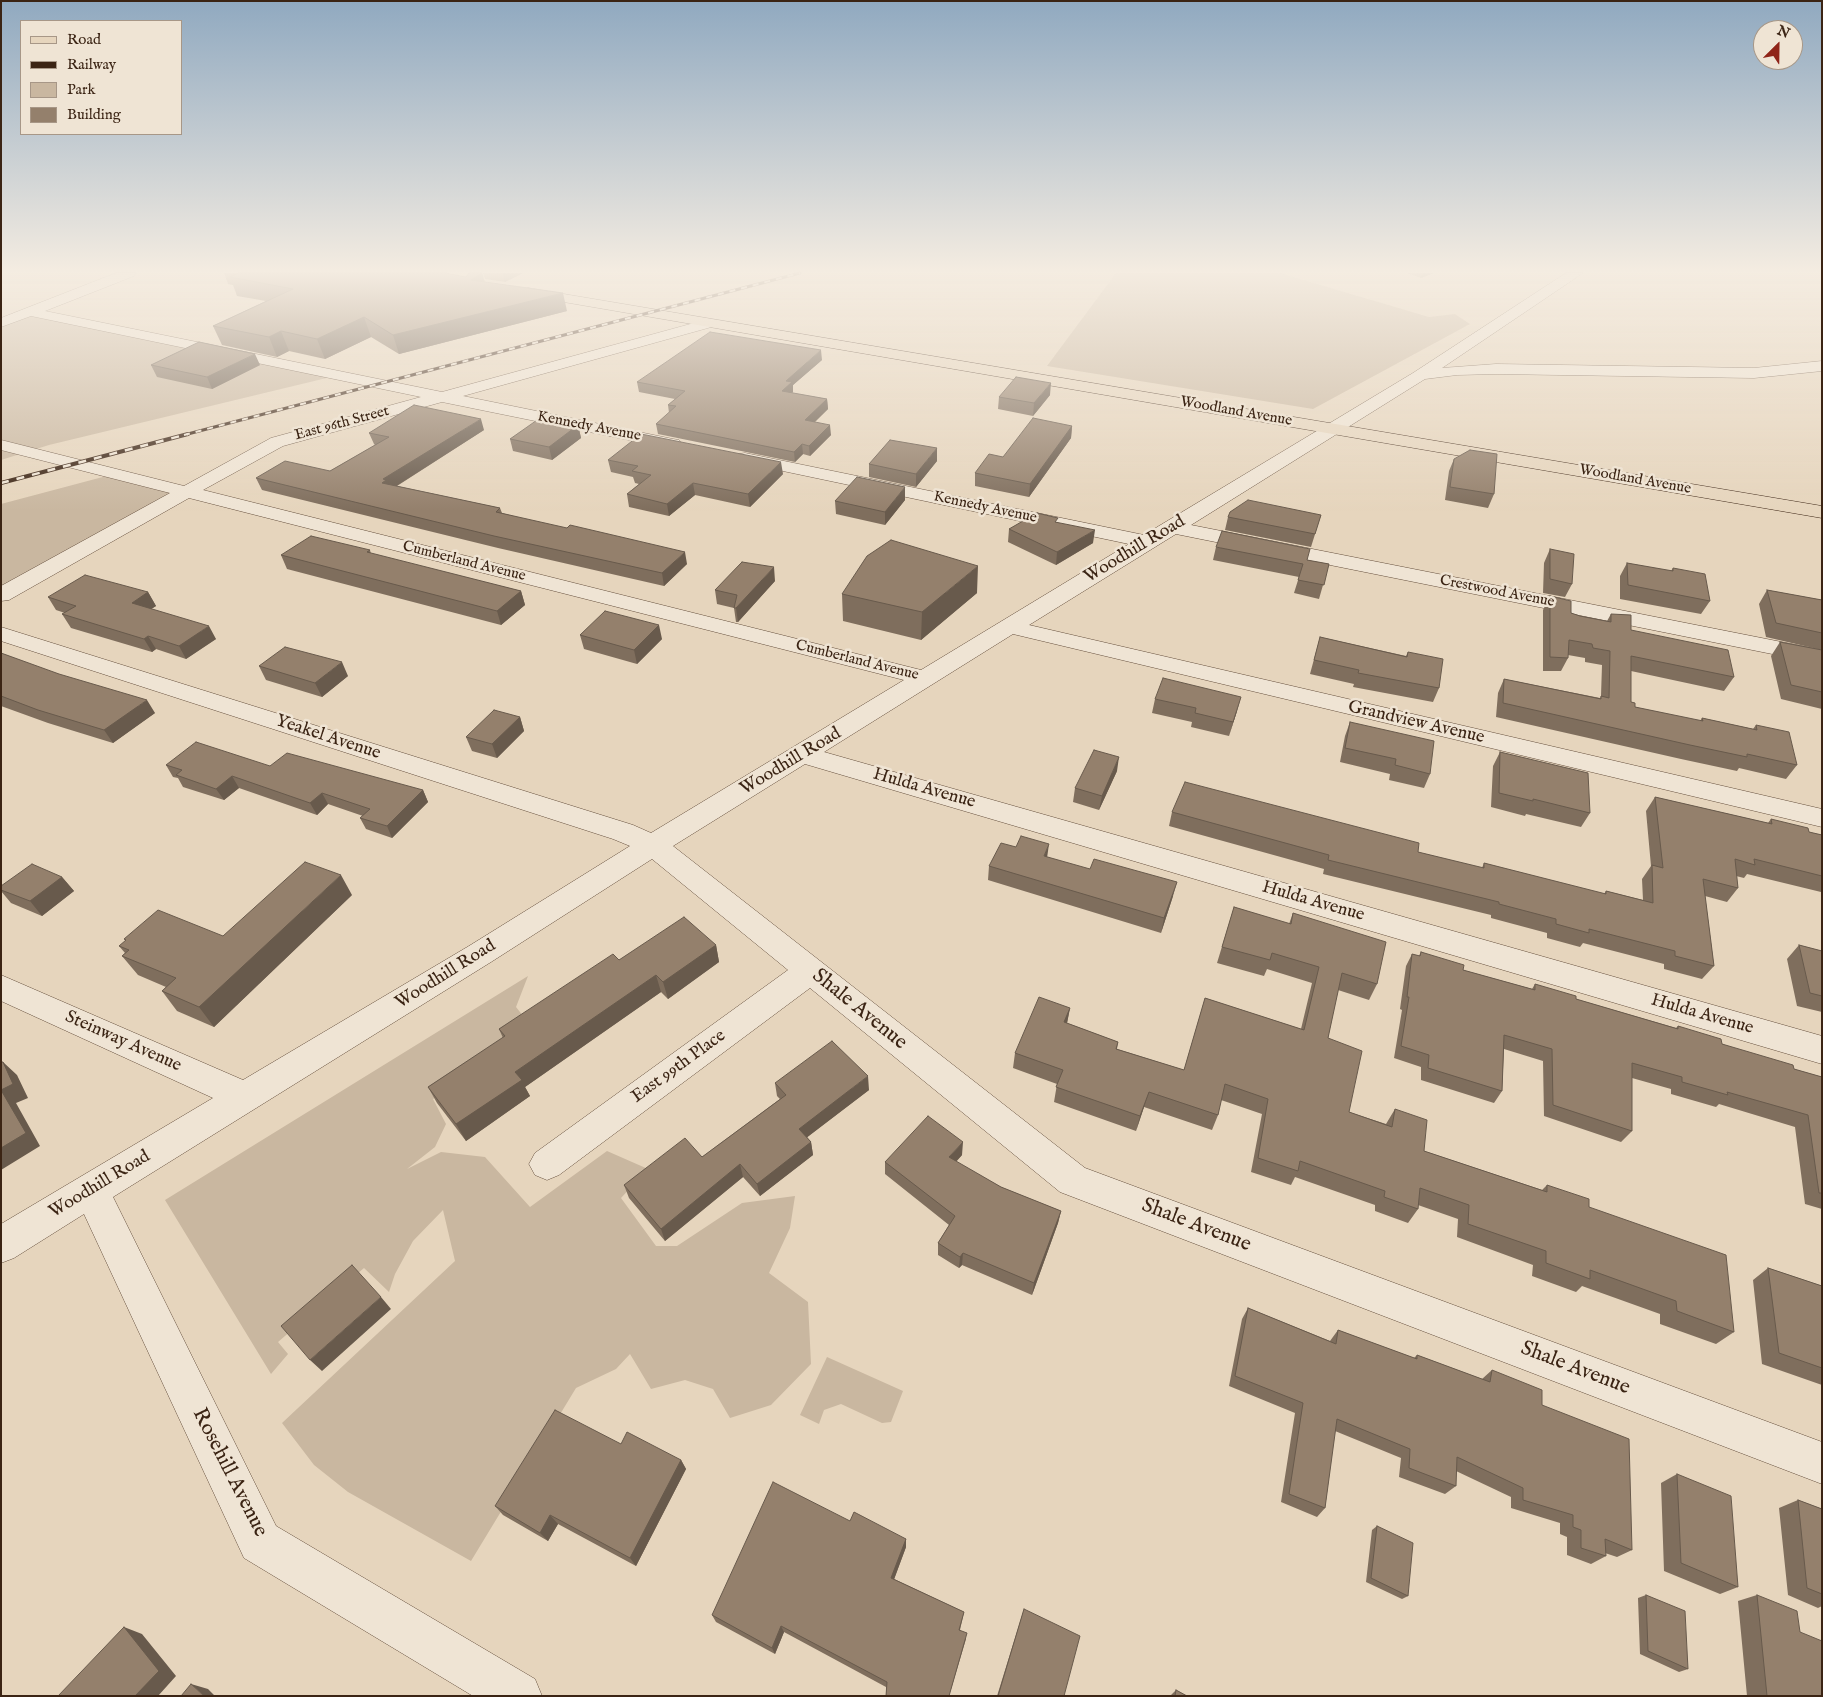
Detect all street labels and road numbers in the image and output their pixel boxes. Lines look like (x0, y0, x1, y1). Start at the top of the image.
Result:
street label: Woodland Avenue (1179, 393, 1293, 431)
street label: East 96th Street (293, 403, 391, 445)
street label: Kennedy Avenue (536, 408, 642, 446)
street label: Woodland Avenue (1578, 461, 1692, 499)
street label: Kennedy Avenue (932, 488, 1038, 528)
street label: Woodhill Road (1081, 511, 1189, 589)
street label: Cumberland Avenue (401, 538, 527, 586)
street label: Crestwood Avenue (1438, 572, 1556, 612)
street label: Cumberland Avenue (794, 637, 920, 685)
street label: Grandview Avenue (1346, 697, 1486, 749)
street label: Yeakel Avenue (273, 711, 383, 765)
street label: Woodhill Road (737, 723, 845, 801)
street label: Hulda Avenue (870, 764, 978, 814)
street label: Hulda Avenue (1259, 877, 1367, 927)
street label: Woodhill Road (392, 936, 500, 1014)
street label: Shale Avenue (806, 964, 912, 1056)
street label: Hulda Avenue (1648, 990, 1756, 1040)
street label: Steinway Avenue (61, 1007, 185, 1077)
street label: East 99th Place (628, 1026, 730, 1108)
street label: Woodhill Road (46, 1146, 154, 1224)
street label: Shale Avenue (1138, 1194, 1254, 1258)
street label: Shale Avenue (1517, 1337, 1633, 1401)
street label: Rosehill Avenue (186, 1404, 272, 1542)

